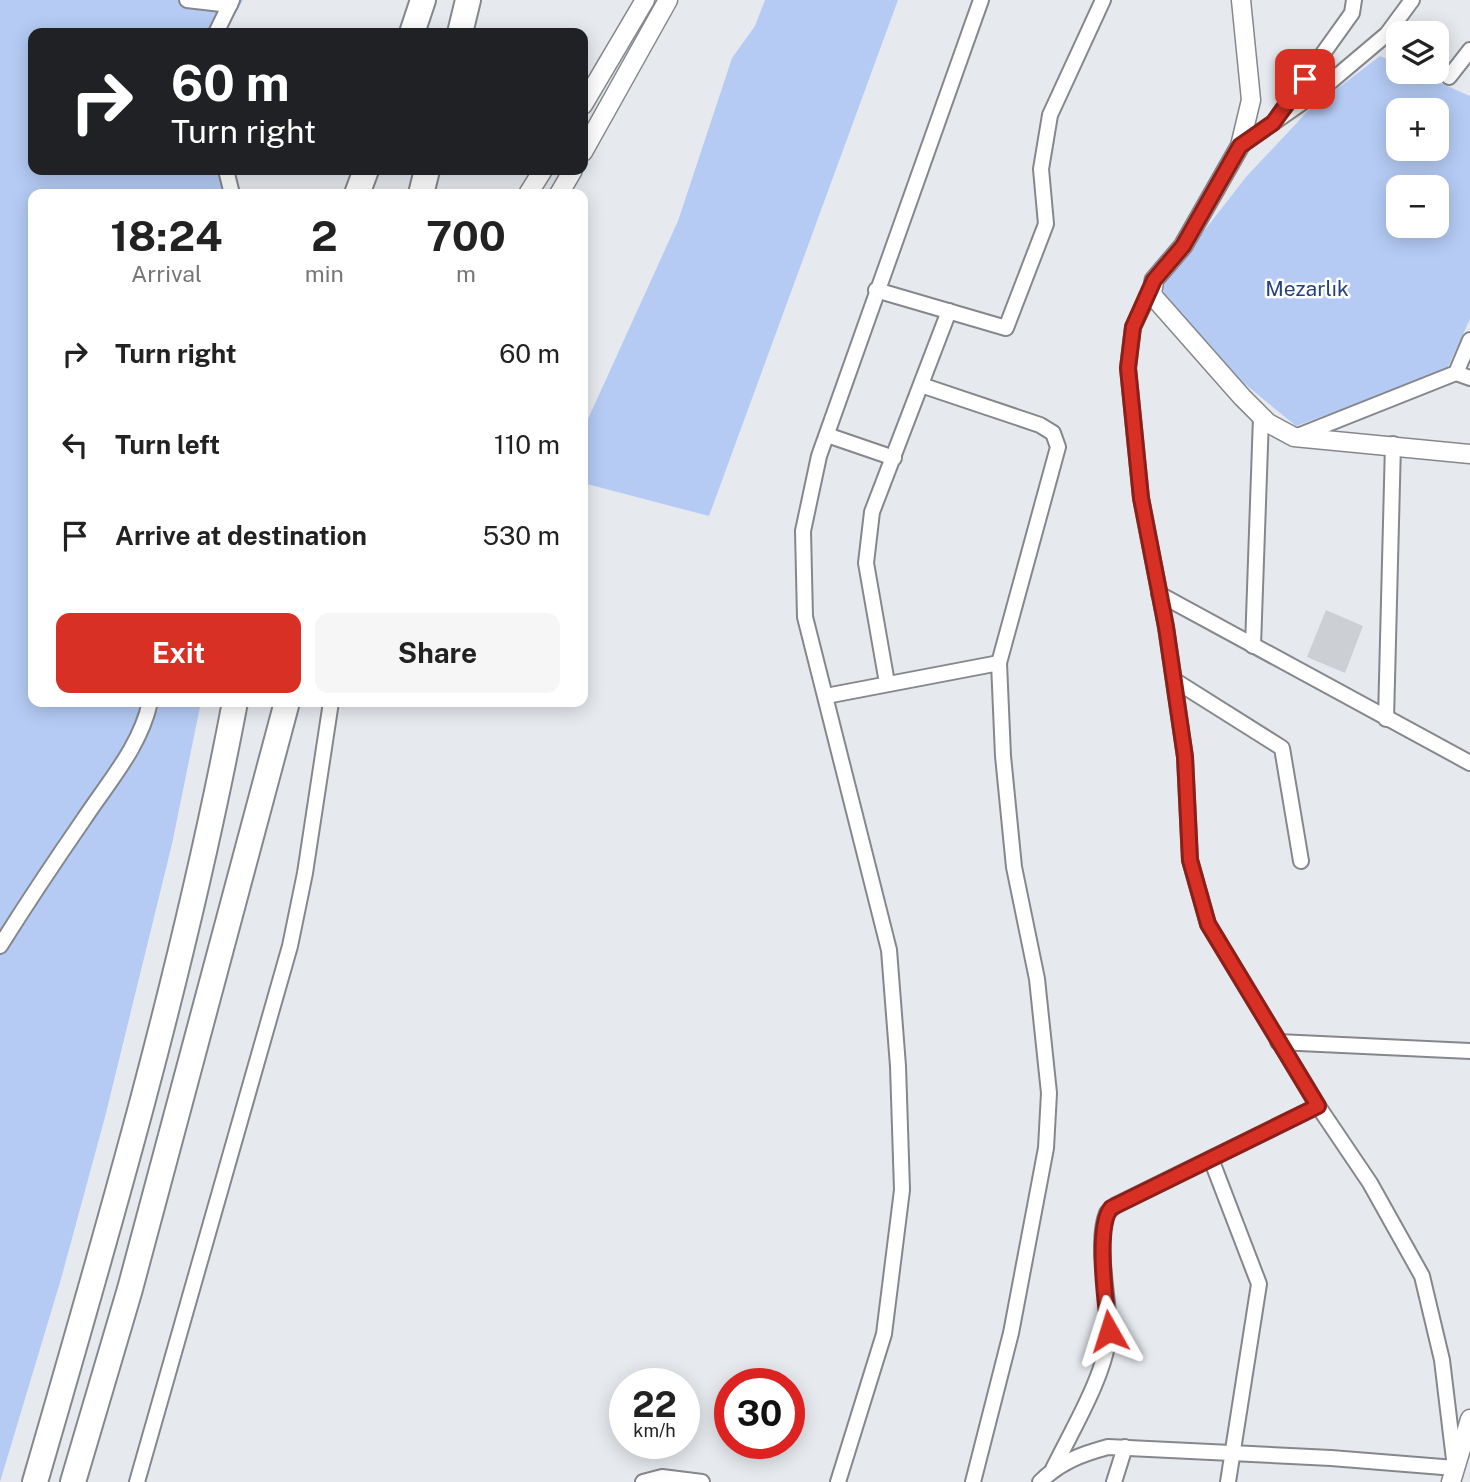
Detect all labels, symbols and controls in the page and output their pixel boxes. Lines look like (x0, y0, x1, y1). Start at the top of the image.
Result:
map controls (1386, 21, 1449, 238)
button: layers (1386, 21, 1449, 84)
pin (1275, 49, 1335, 109)
text: 60 m (171, 54, 290, 112)
icon: right (56, 56, 147, 147)
icon: arrive (1286, 60, 1324, 98)
button: + (1386, 98, 1449, 161)
text: Turn right (171, 113, 316, 150)
button: − (1386, 175, 1449, 238)
text: 18:24 (110, 211, 223, 260)
text: 2 (311, 211, 338, 260)
text: 700 (426, 211, 506, 260)
text: Arrival (131, 260, 202, 287)
text: min (305, 260, 344, 287)
text: m (456, 260, 476, 287)
park label: Mezarlık (1265, 276, 1349, 301)
icon: right (56, 335, 94, 373)
text: Turn right (115, 338, 237, 369)
text: 60 m (499, 338, 560, 369)
icon: left (56, 426, 94, 464)
text: Turn left (115, 429, 220, 460)
text: 110 m (494, 429, 560, 460)
icon: arrive (56, 517, 94, 555)
text: Arrive at destination (115, 520, 367, 551)
text: 530 m (482, 520, 560, 551)
button: Exit (56, 613, 301, 693)
button: Share (315, 613, 560, 693)
position arrow (1072, 1294, 1146, 1368)
speed limit sign: 30 (714, 1368, 805, 1459)
text: 22 (632, 1384, 677, 1425)
text: km/h (633, 1420, 676, 1441)

